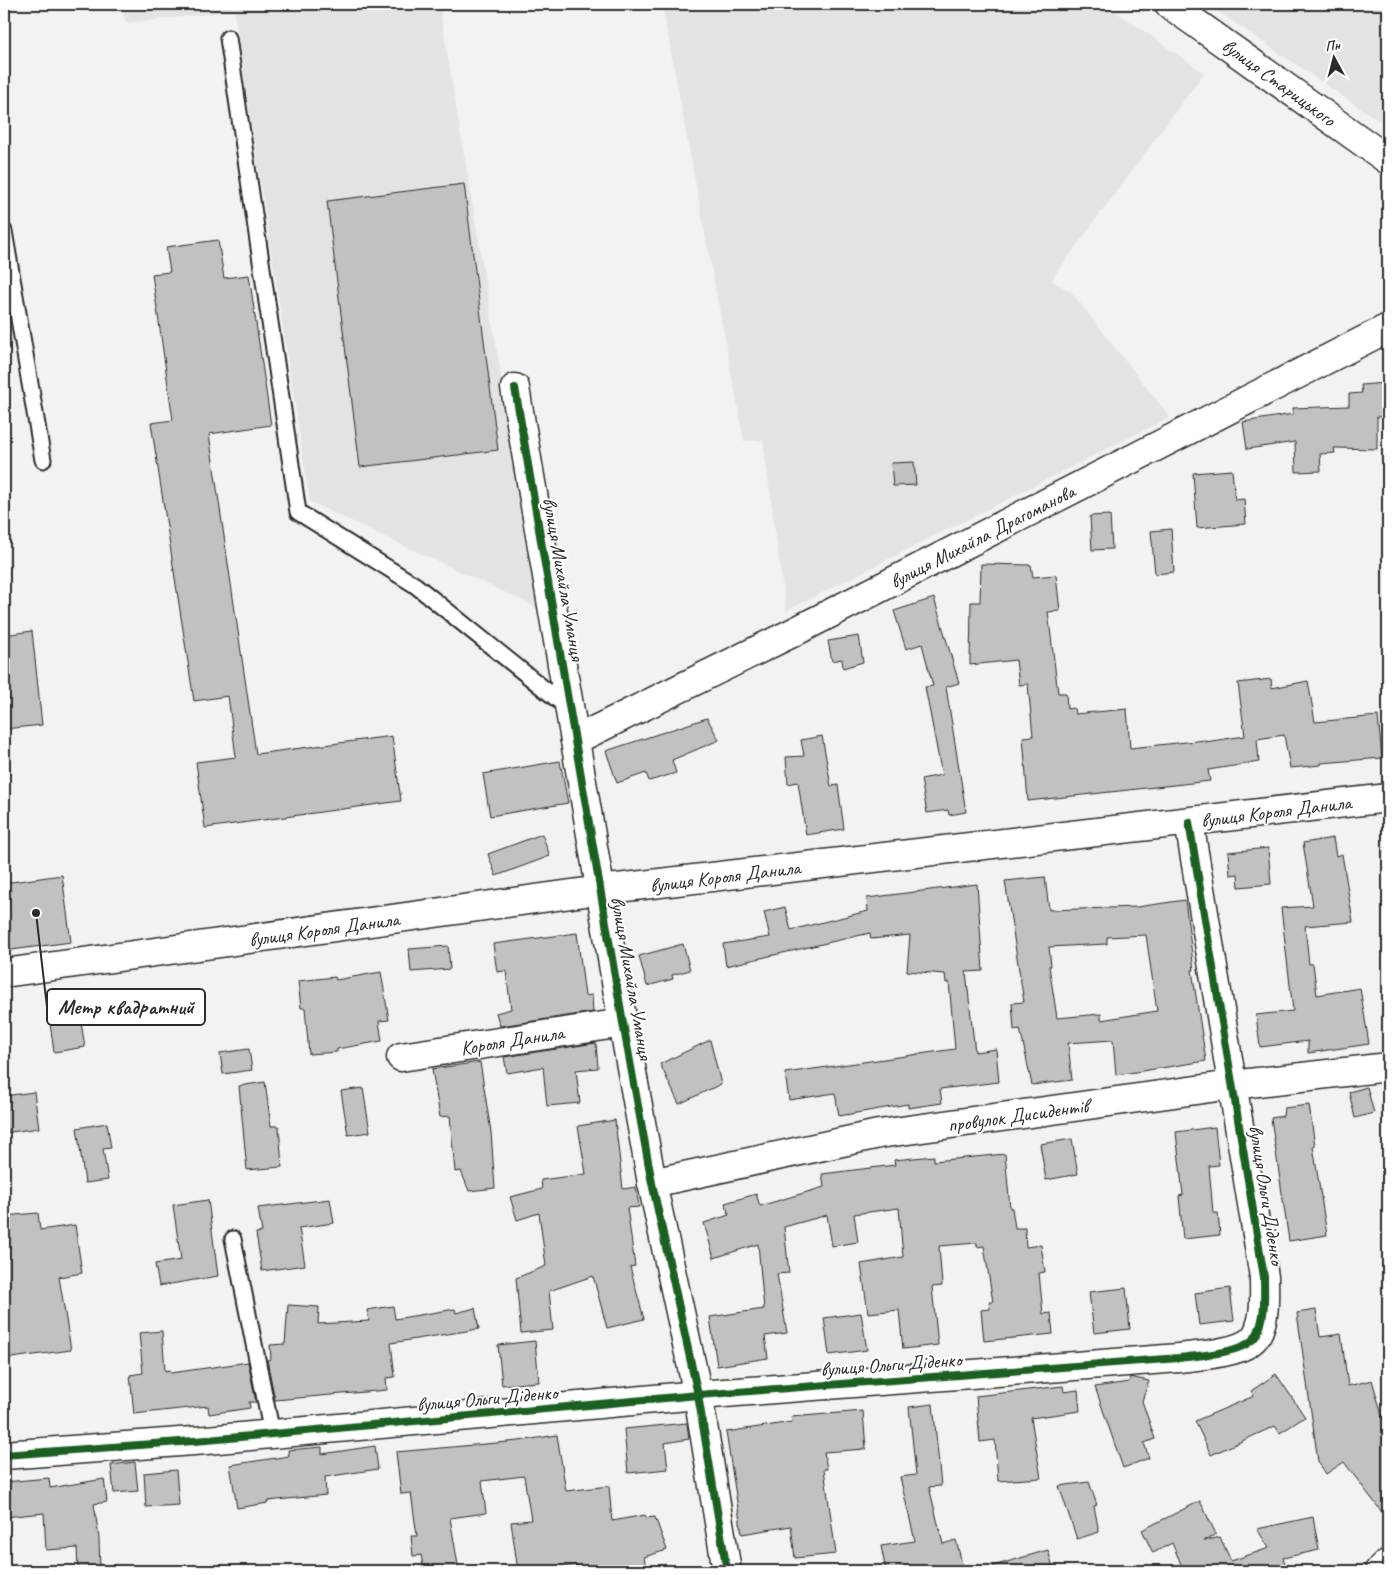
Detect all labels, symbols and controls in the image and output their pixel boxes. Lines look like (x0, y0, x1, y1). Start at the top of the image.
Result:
north arrow (1310, 32, 1360, 82)
street label: вулиця Старицького (1217, 33, 1341, 132)
text: Пн (1324, 36, 1342, 55)
street label: вулиця Михайла Драгоманова (885, 478, 1081, 594)
street label: вулиця Михайла Уманця (537, 496, 591, 665)
street label: вулиця Короля Данила (1199, 790, 1354, 833)
street label: вулиця Короля Данила (648, 855, 803, 898)
street label: вулиця Михайла Уманця (605, 895, 659, 1064)
street label: вулиця Короля Данила (247, 906, 403, 952)
callout: Метр квадратний (47, 989, 205, 1025)
text: Метр квадратний (58, 994, 196, 1020)
street label: Короля Данила (459, 1020, 567, 1061)
street label: провулок Дисидентів (946, 1093, 1095, 1138)
street label: вулиця Ольги Діденко (1243, 1123, 1290, 1269)
street label: вулиця Ольги Діденко (820, 1347, 964, 1382)
street label: вулиця Ольги Діденко (416, 1380, 560, 1417)

